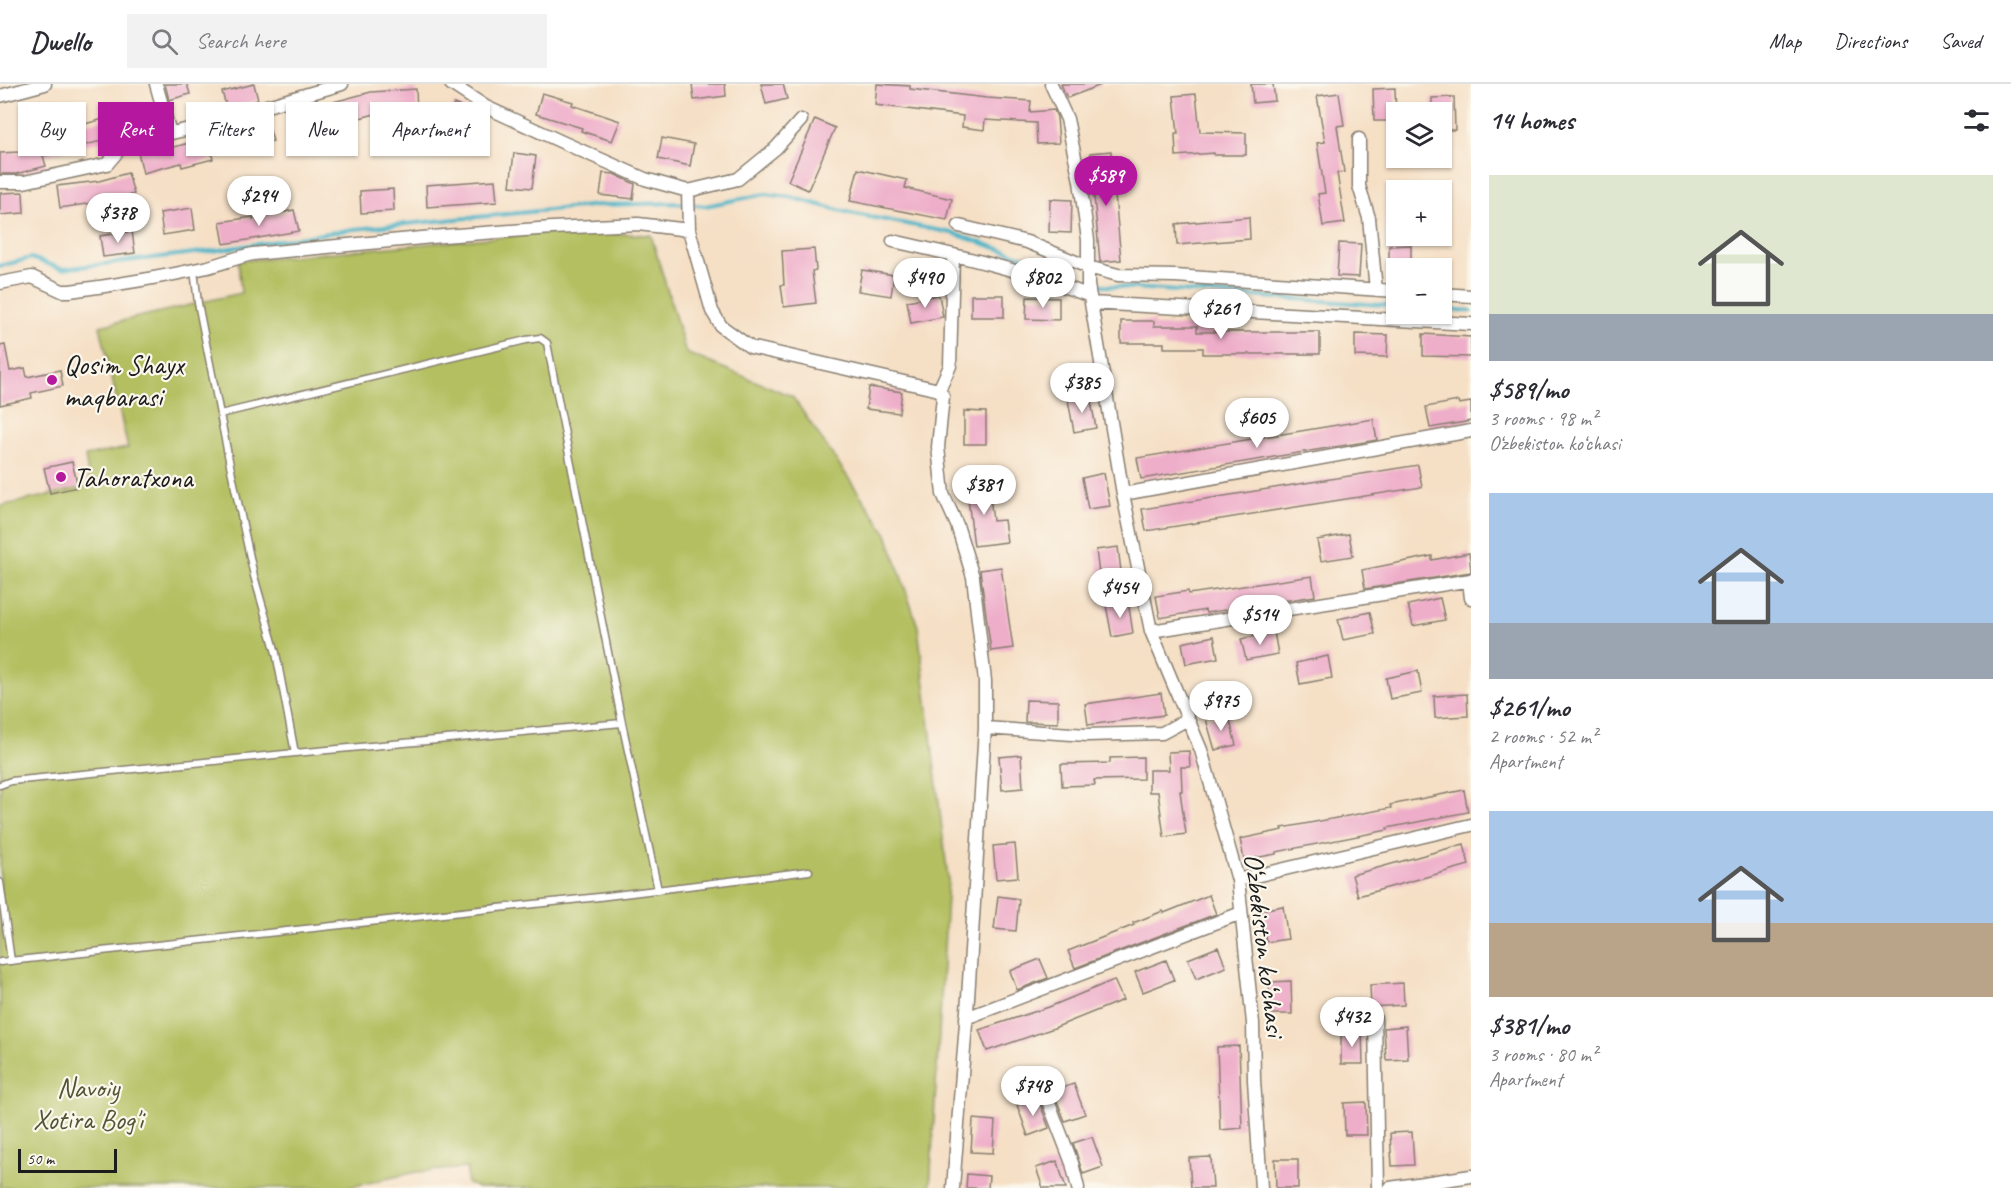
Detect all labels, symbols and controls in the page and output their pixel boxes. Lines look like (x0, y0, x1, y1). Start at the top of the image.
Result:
search box (127, 14, 547, 68)
text: Dwello (30, 24, 91, 59)
icon: search (148, 25, 181, 58)
text: Search here (196, 27, 286, 55)
text: Map (1769, 28, 1801, 54)
text: Directions (1834, 28, 1907, 54)
text: Saved (1940, 28, 1981, 54)
chip: Buy (18, 102, 86, 156)
chip: Rent (98, 102, 174, 156)
chip: Filters (186, 102, 274, 156)
chip: New (286, 102, 358, 156)
chip: Apartment (370, 102, 490, 156)
map controls (1386, 102, 1452, 324)
button: layers (1386, 102, 1452, 168)
text: 14 homes (1489, 104, 1574, 137)
icon: filters (1960, 104, 1993, 137)
pin: $589 (1070, 156, 1142, 207)
text: $589 (1088, 163, 1124, 188)
pin: $294 (223, 176, 295, 227)
button: + (1386, 180, 1452, 246)
text: $294 (241, 183, 277, 208)
pin: $378 (82, 193, 154, 244)
text: $378 (100, 200, 136, 225)
icon: home (1687, 214, 1795, 322)
pin: $490 (889, 258, 961, 309)
pin: $802 (1007, 258, 1079, 309)
button: − (1386, 258, 1452, 324)
text: $490 (907, 265, 943, 290)
text: $802 (1025, 265, 1061, 290)
pin: $261 (1185, 289, 1257, 340)
text: $261 (1203, 296, 1239, 321)
place label: Qosim Shayx maqbarasi (64, 347, 186, 414)
pin: $385 (1046, 363, 1118, 414)
text: $385 (1064, 370, 1100, 395)
marker: Qosim Shayx maqbarasi (45, 373, 59, 387)
text: $589/mo (1489, 373, 1568, 406)
pin: $605 (1221, 398, 1293, 449)
text: $605 (1239, 405, 1275, 430)
text: 3 rooms · 98 m² (1489, 406, 1597, 431)
text: O‘zbekiston ko‘chasi (1489, 431, 1621, 456)
place label: Tahoratxona (73, 460, 194, 495)
pin: $381 (948, 465, 1020, 516)
marker: Tahoratxona (54, 470, 68, 484)
text: $381 (966, 472, 1002, 497)
icon: home (1687, 532, 1795, 640)
pin: $454 (1084, 568, 1156, 619)
text: $454 (1102, 575, 1138, 600)
pin: $514 (1224, 595, 1296, 646)
text: $514 (1242, 602, 1278, 627)
pin: $975 (1185, 681, 1257, 732)
text: $975 (1203, 688, 1239, 713)
text: $261/mo (1489, 691, 1570, 724)
text: 2 rooms · 52 m² (1489, 724, 1597, 749)
text: Apartment (1489, 749, 1562, 774)
icon: home (1687, 850, 1795, 958)
street label: O‘zbekiston ko‘chasi (1236, 851, 1294, 1042)
pin: $432 (1316, 997, 1388, 1048)
text: $432 (1334, 1004, 1370, 1029)
text: $381/mo (1489, 1009, 1569, 1042)
text: 3 rooms · 80 m² (1489, 1042, 1597, 1067)
pin: $748 (997, 1066, 1069, 1117)
text: Apartment (1489, 1067, 1562, 1092)
park label: Navoiy Xotira Bog'i (33, 1070, 147, 1137)
text: $748 (1015, 1073, 1051, 1098)
scale bar (18, 1146, 117, 1174)
text: 50 m (27, 1149, 54, 1169)

